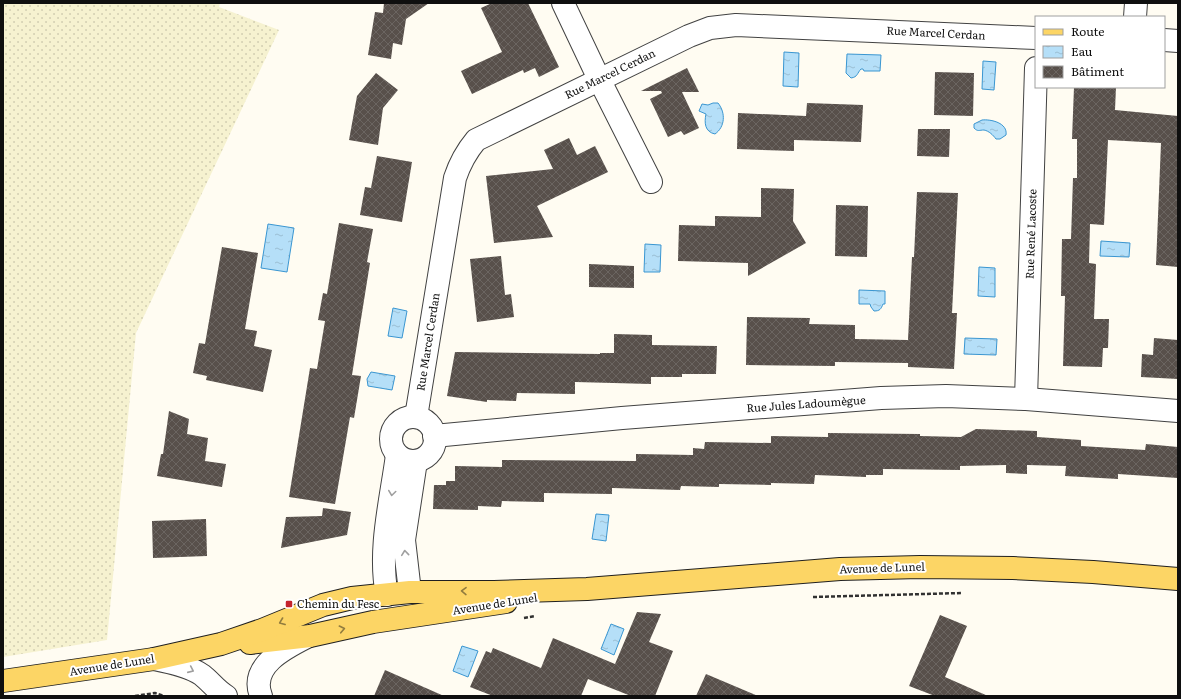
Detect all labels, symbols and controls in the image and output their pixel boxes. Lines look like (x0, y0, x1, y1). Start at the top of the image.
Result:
legend (1035, 16, 1165, 88)
street label: Rue Marcel Cerdan (886, 21, 986, 43)
text: Route (1071, 22, 1105, 40)
text: Eau (1071, 42, 1093, 60)
street label: Rue Marcel Cerdan (561, 44, 658, 102)
text: Bâtiment (1071, 62, 1124, 80)
street label: Rue René Lacoste (1020, 188, 1040, 279)
street label: Rue Marcel Cerdan (411, 292, 443, 392)
street label: Rue Jules Ladoumègue (746, 391, 866, 415)
one-way arrow (388, 490, 397, 496)
one-way arrow (401, 550, 410, 556)
street label: Avenue de Lunel (839, 558, 925, 576)
one-way arrow (461, 587, 467, 595)
street label: Avenue de Lunel (451, 588, 539, 618)
place label: Chemin du Fesc (297, 595, 380, 611)
marker: Chemin du Fesc (284, 599, 294, 609)
one-way arrow (279, 617, 286, 625)
one-way arrow (339, 625, 346, 633)
street label: Avenue de Lunel (68, 649, 156, 679)
one-way arrow (186, 665, 194, 673)

